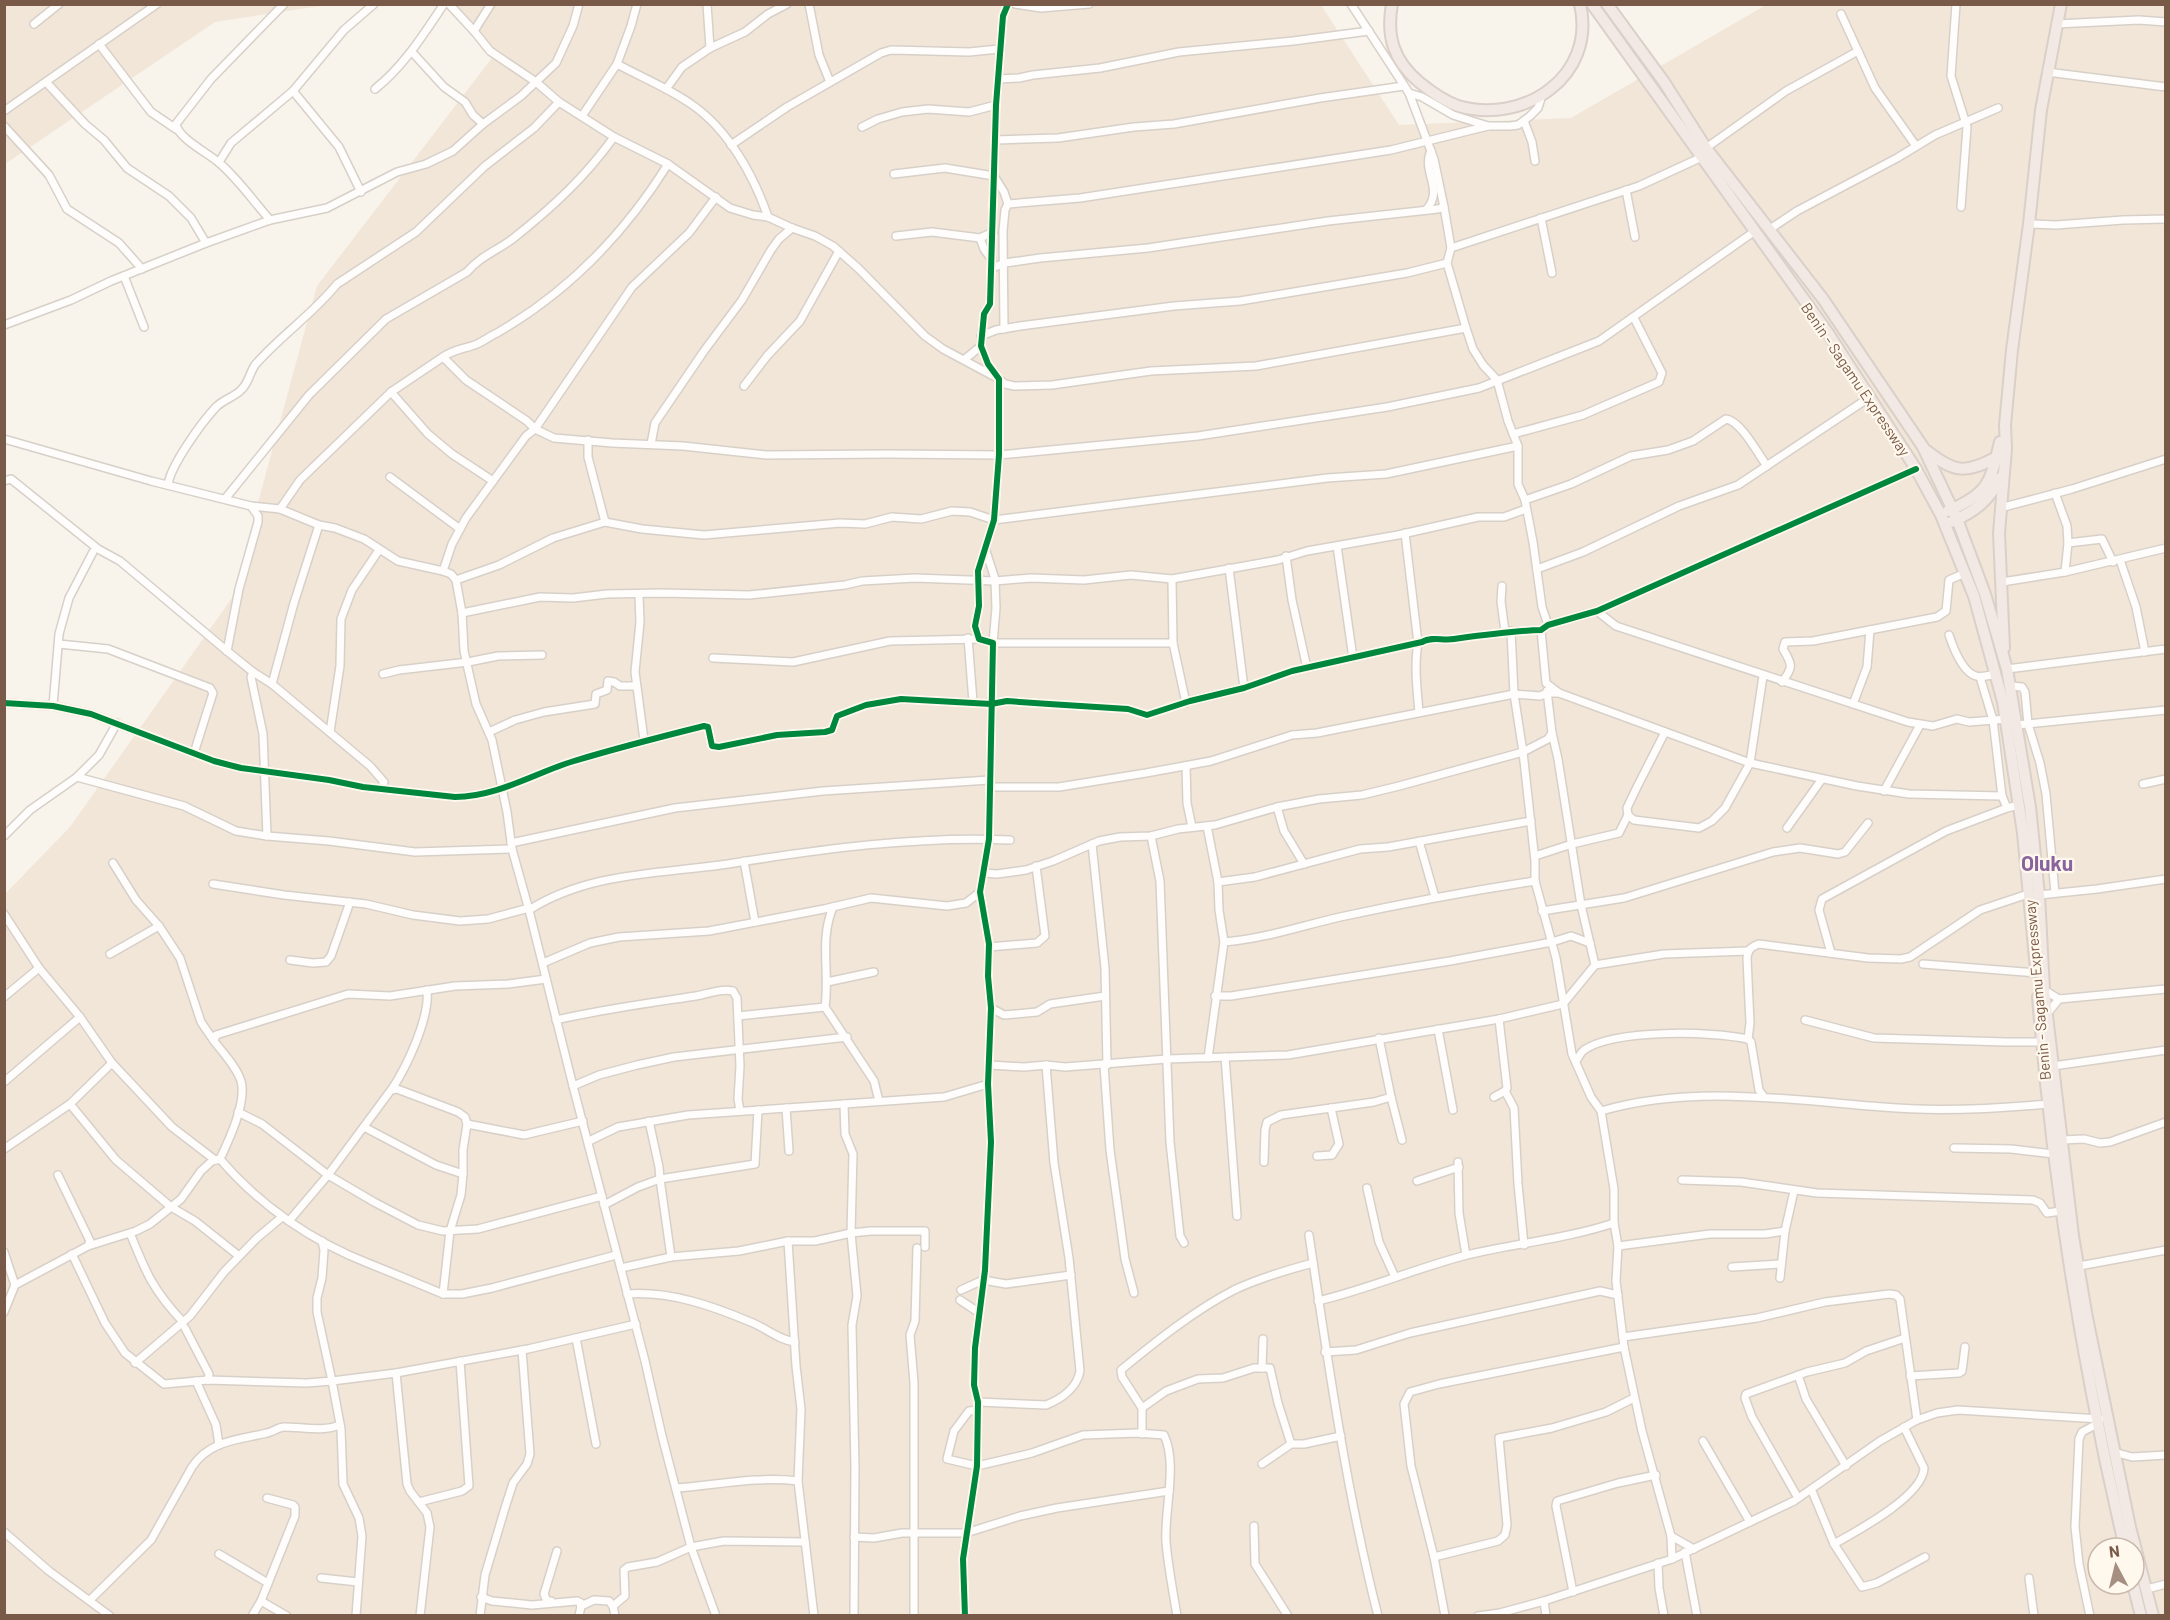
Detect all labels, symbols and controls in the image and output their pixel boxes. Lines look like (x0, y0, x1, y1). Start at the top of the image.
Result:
street label: Benin - Sagamu Expressway (1798, 299, 1914, 459)
district label: Oluku (2021, 850, 2073, 875)
street label: Benin - Sagamu Expressway (2020, 899, 2054, 1081)
north arrow (2086, 1536, 2146, 1596)
text: N (2108, 1541, 2121, 1561)

